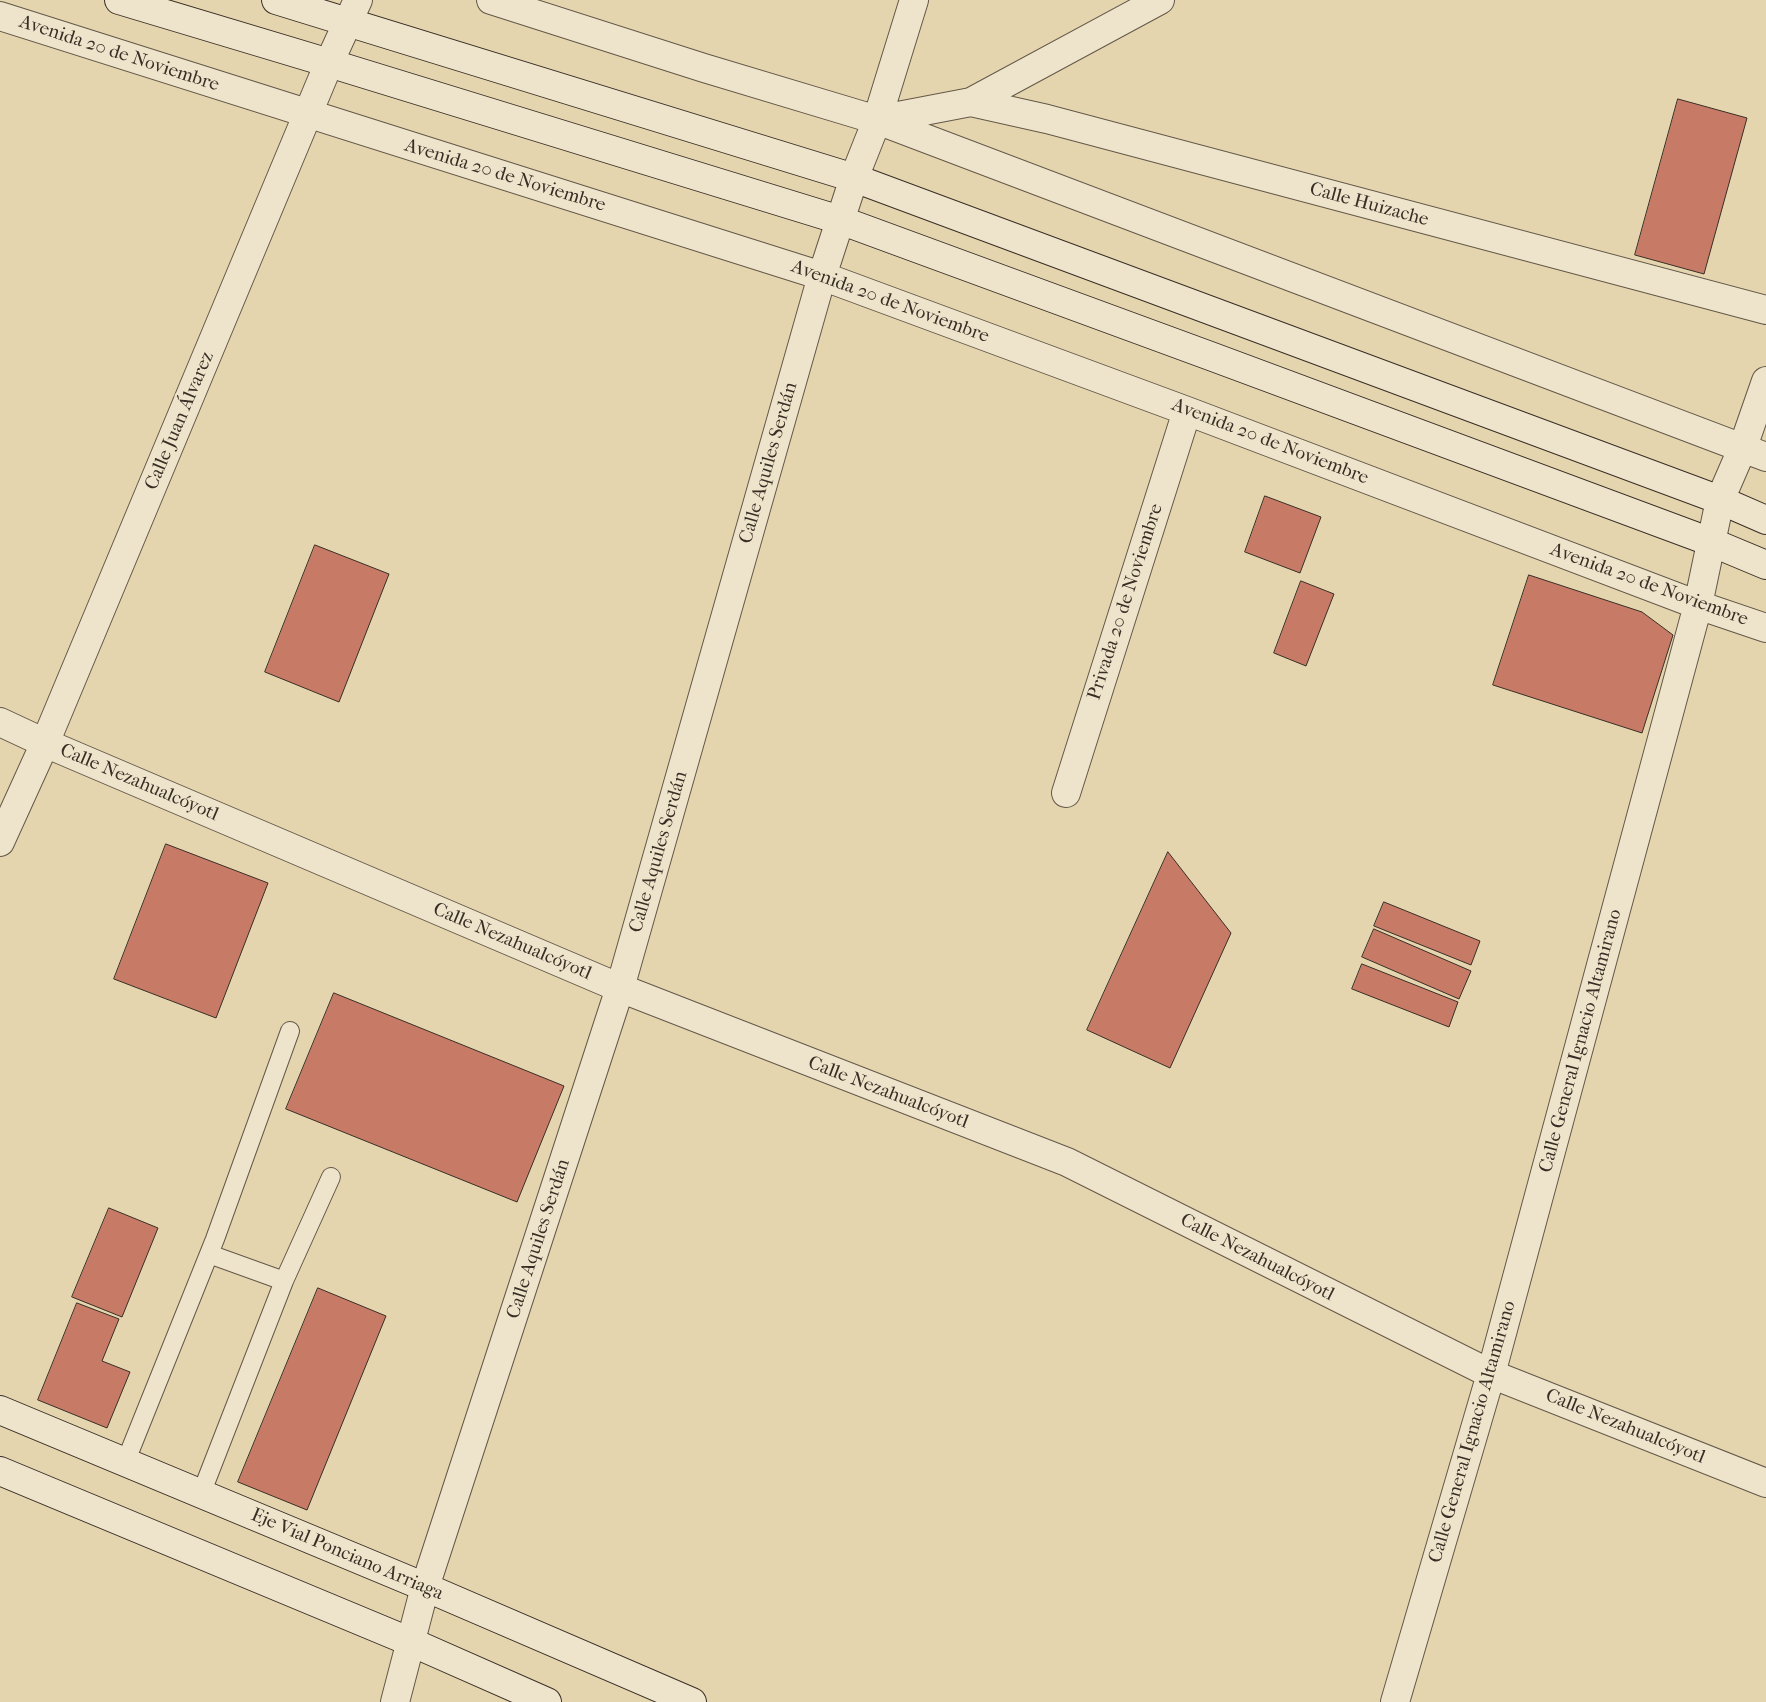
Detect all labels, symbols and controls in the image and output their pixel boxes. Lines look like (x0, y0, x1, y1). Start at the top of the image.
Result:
street label: Avenida 20 de Noviembre (16, 11, 222, 97)
street label: Avenida 20 de Noviembre (402, 135, 608, 217)
street label: Calle Huizache (1307, 178, 1431, 232)
street label: Avenida 20 de Noviembre (788, 256, 992, 348)
street label: Calle Juan Álvarez (141, 348, 219, 494)
street label: Calle Aquiles Serdán (735, 380, 803, 546)
street label: Avenida 20 de Noviembre (1168, 394, 1372, 490)
street label: Privada 20 de Noviembre (1083, 501, 1169, 703)
street label: Avenida 20 de Noviembre (1547, 539, 1751, 631)
street label: Calle Nezahualcóyotl (56, 739, 222, 827)
street label: Calle Aquiles Serdán (625, 769, 693, 935)
street label: Calle Nezahualcóyotl (429, 898, 595, 986)
street label: Calle General Ignacio Altamirano (1535, 907, 1627, 1175)
street label: Calle Nezahualcóyotl (805, 1052, 971, 1134)
street label: Calle Aquiles Serdán (502, 1156, 576, 1322)
street label: Calle Nezahualcóyotl (1176, 1209, 1338, 1307)
street label: Calle General Ignacio Altamirano (1425, 1298, 1521, 1566)
street label: Calle Nezahualcóyotl (1542, 1385, 1708, 1469)
street label: Eje Vial Ponciano Arriaga (247, 1504, 447, 1606)

